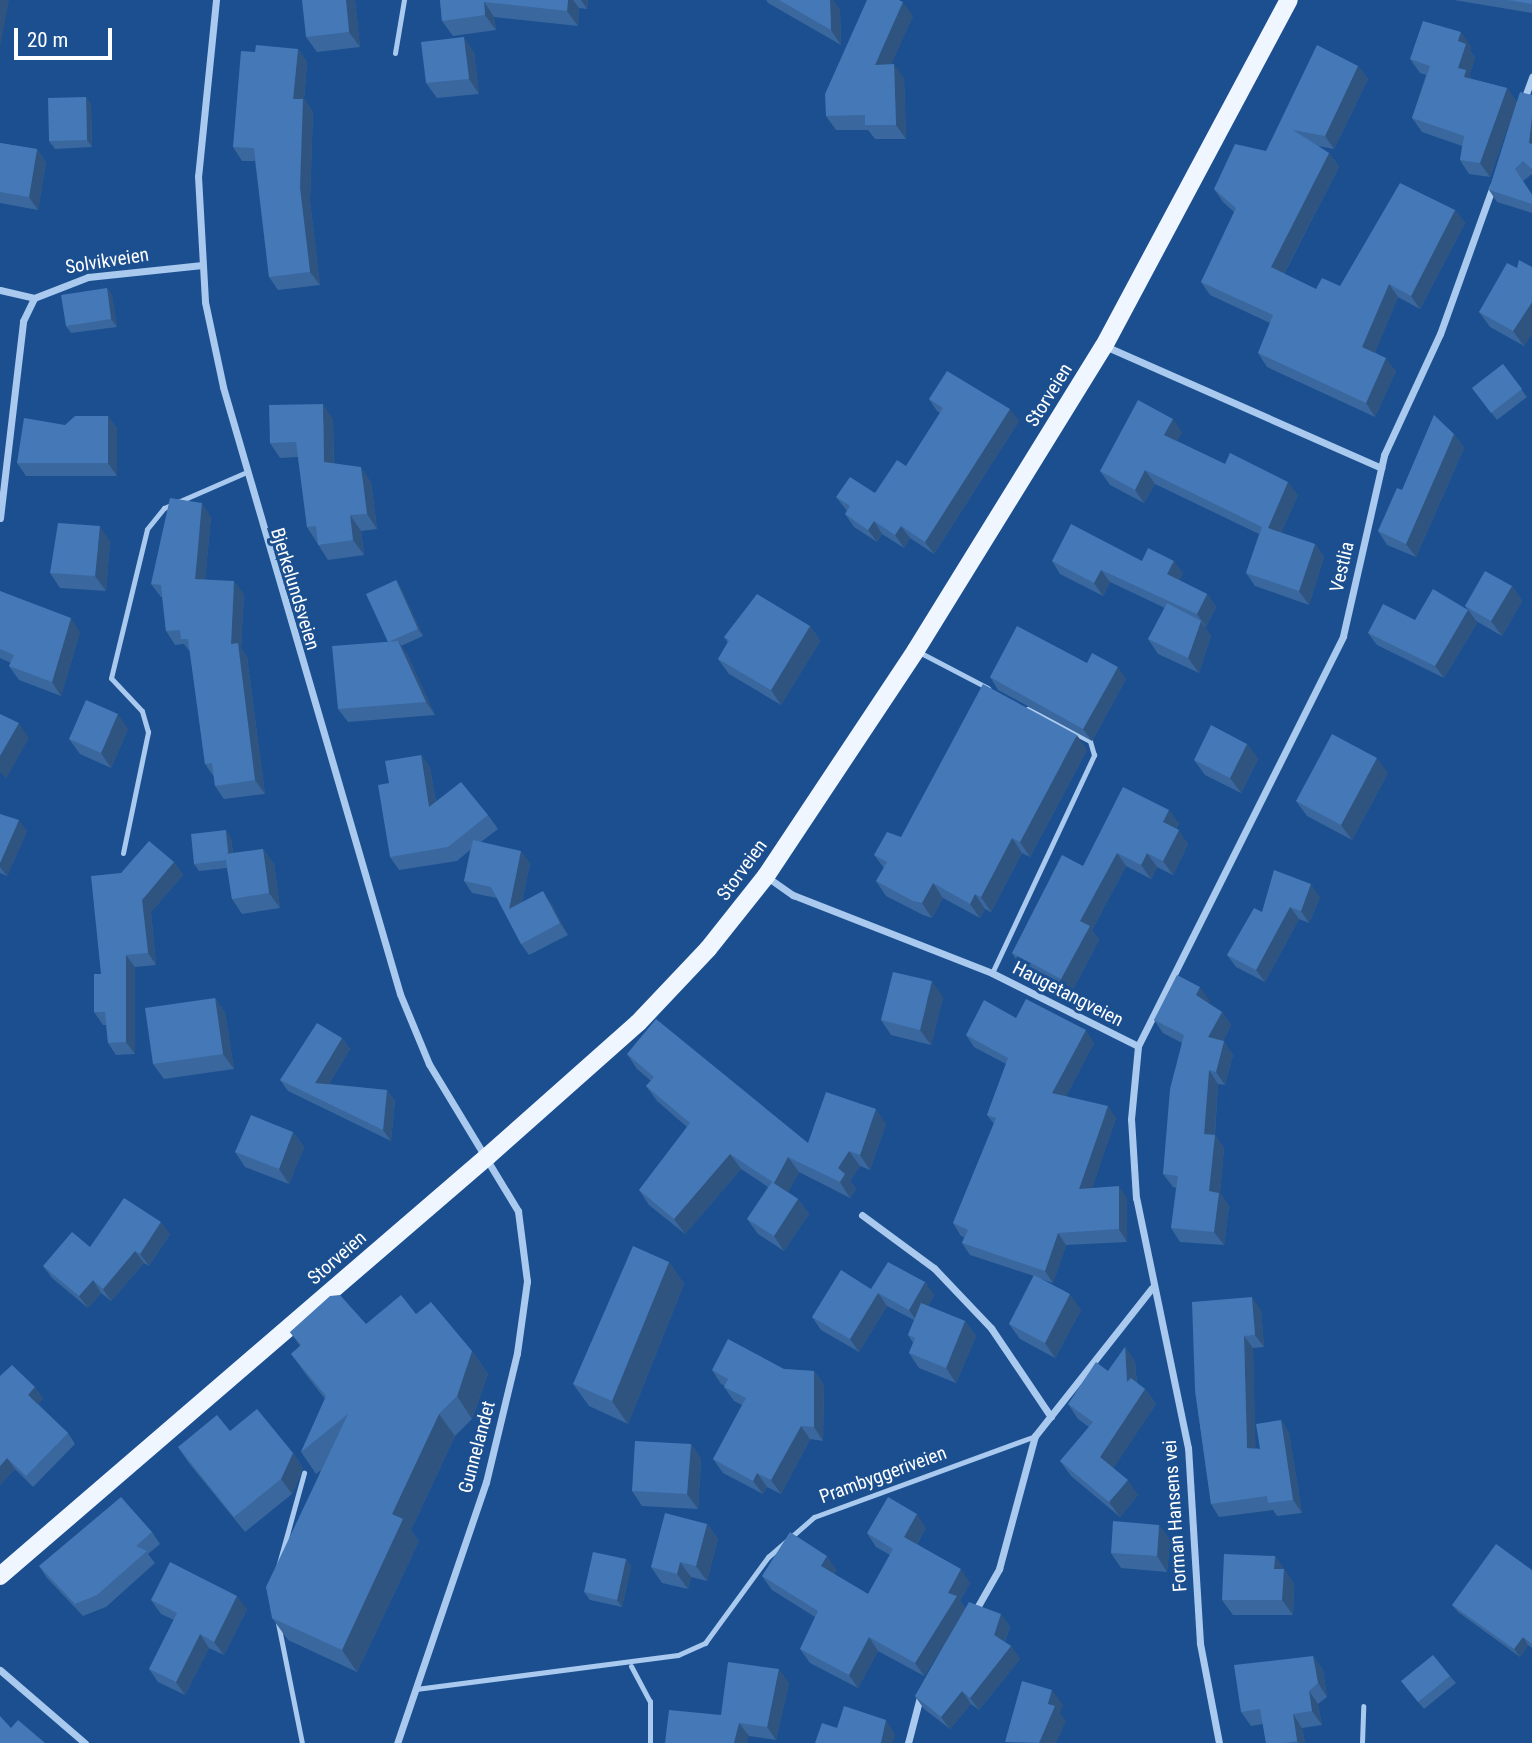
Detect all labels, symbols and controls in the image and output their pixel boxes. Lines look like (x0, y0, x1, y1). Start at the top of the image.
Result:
scale bar (18, 14, 116, 58)
text: 20 m (27, 28, 68, 52)
street label: Solvikveien (64, 243, 150, 279)
street label: Storveien (1021, 359, 1077, 431)
street label: Bjerkelundsveien (266, 525, 324, 653)
street label: Vestlia (1325, 539, 1359, 595)
street label: Storveien (712, 835, 772, 905)
street label: Haugetangveien (1009, 956, 1127, 1032)
street label: Storveien (303, 1226, 371, 1290)
street label: Gunnelandet (454, 1398, 500, 1496)
street label: Forman Hansens vei (1158, 1439, 1192, 1593)
street label: Prambyggeriveien (816, 1441, 950, 1509)

